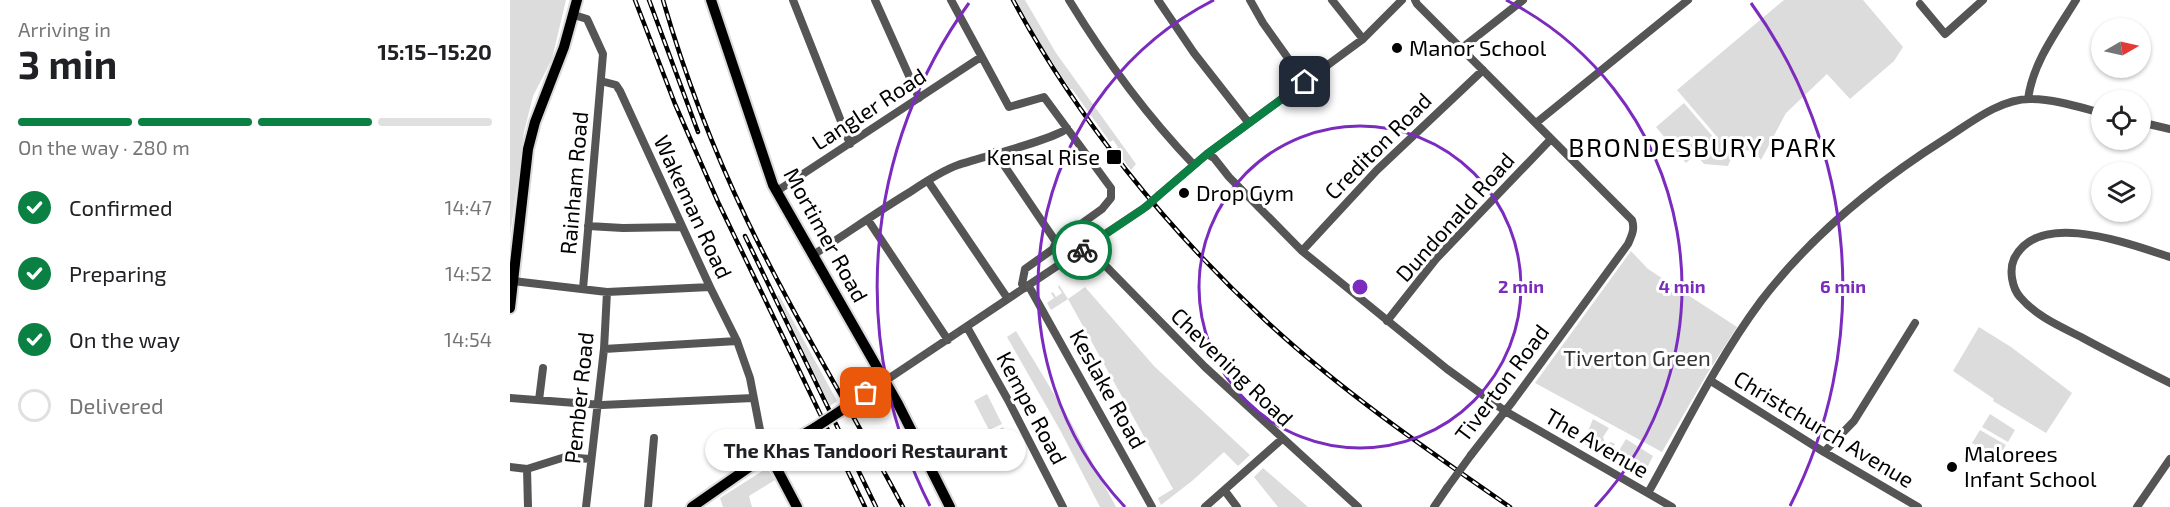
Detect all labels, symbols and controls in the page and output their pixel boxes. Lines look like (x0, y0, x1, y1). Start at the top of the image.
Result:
text: Arriving in (18, 17, 111, 41)
north arrow (2091, 18, 2151, 78)
map controls (2091, 18, 2151, 222)
place label: Manor School (1409, 34, 1547, 60)
text: 15:15–15:20 (377, 38, 492, 64)
text: 3 min (18, 40, 117, 87)
marker: Manor School (1390, 41, 1404, 55)
pin (1279, 56, 1330, 107)
street label: Langler Road (807, 62, 930, 155)
icon: home (1288, 65, 1321, 98)
street label: Crediton Road (1319, 87, 1436, 204)
button: locate (2091, 90, 2151, 150)
street label: Rainham Road (554, 110, 592, 256)
street label: Wakeman Road (649, 131, 738, 282)
district label: BRONDESBURY PARK (1568, 131, 1838, 162)
text: On the way · 280 m (18, 135, 190, 159)
place label: Kensal Rise (987, 143, 1100, 169)
street label: Dundonald Road (1390, 146, 1519, 286)
marker: Kensal Rise (1105, 148, 1123, 166)
button: layers (2091, 162, 2151, 222)
street label: Mortimer Road (779, 163, 874, 306)
place label: Drop Gym (1196, 179, 1294, 205)
marker: Drop Gym (1177, 186, 1191, 200)
icon: check (18, 191, 51, 224)
text: Confirmed (69, 194, 173, 220)
text: 14:47 (444, 195, 492, 219)
courier (1052, 220, 1112, 280)
icon: bike (1066, 234, 1099, 267)
icon: check (18, 257, 51, 290)
text: Preparing (69, 260, 167, 286)
text: 14:52 (445, 261, 492, 285)
text: 2 min (1498, 275, 1544, 297)
text: 4 min (1659, 275, 1706, 297)
text: 6 min (1820, 275, 1866, 297)
centre of rings (1350, 277, 1370, 297)
street label: Chevening Road (1166, 302, 1299, 431)
street label: Tiverton Road (1449, 319, 1554, 446)
icon: check (18, 323, 51, 356)
street label: Keslake Road (1065, 324, 1152, 453)
text: On the way (69, 326, 180, 352)
text: 14:54 (444, 327, 492, 351)
street label: Pember Road (558, 331, 598, 465)
park label: Tiverton Green (1563, 344, 1711, 370)
street label: Kempe Road (992, 347, 1073, 468)
street label: Christchurch Avenue (1730, 364, 1919, 492)
pin (840, 367, 891, 418)
icon: bag (849, 376, 882, 409)
text: Delivered (69, 392, 164, 418)
street label: The Avenue (1541, 402, 1654, 482)
callout: The Khas Tandoori Restaurant (706, 429, 1026, 471)
text: The Khas Tandoori Restaurant (723, 438, 1008, 462)
place label: Malorees Infant School (1964, 440, 2097, 491)
marker: Malorees Infant School (1945, 460, 1959, 474)

